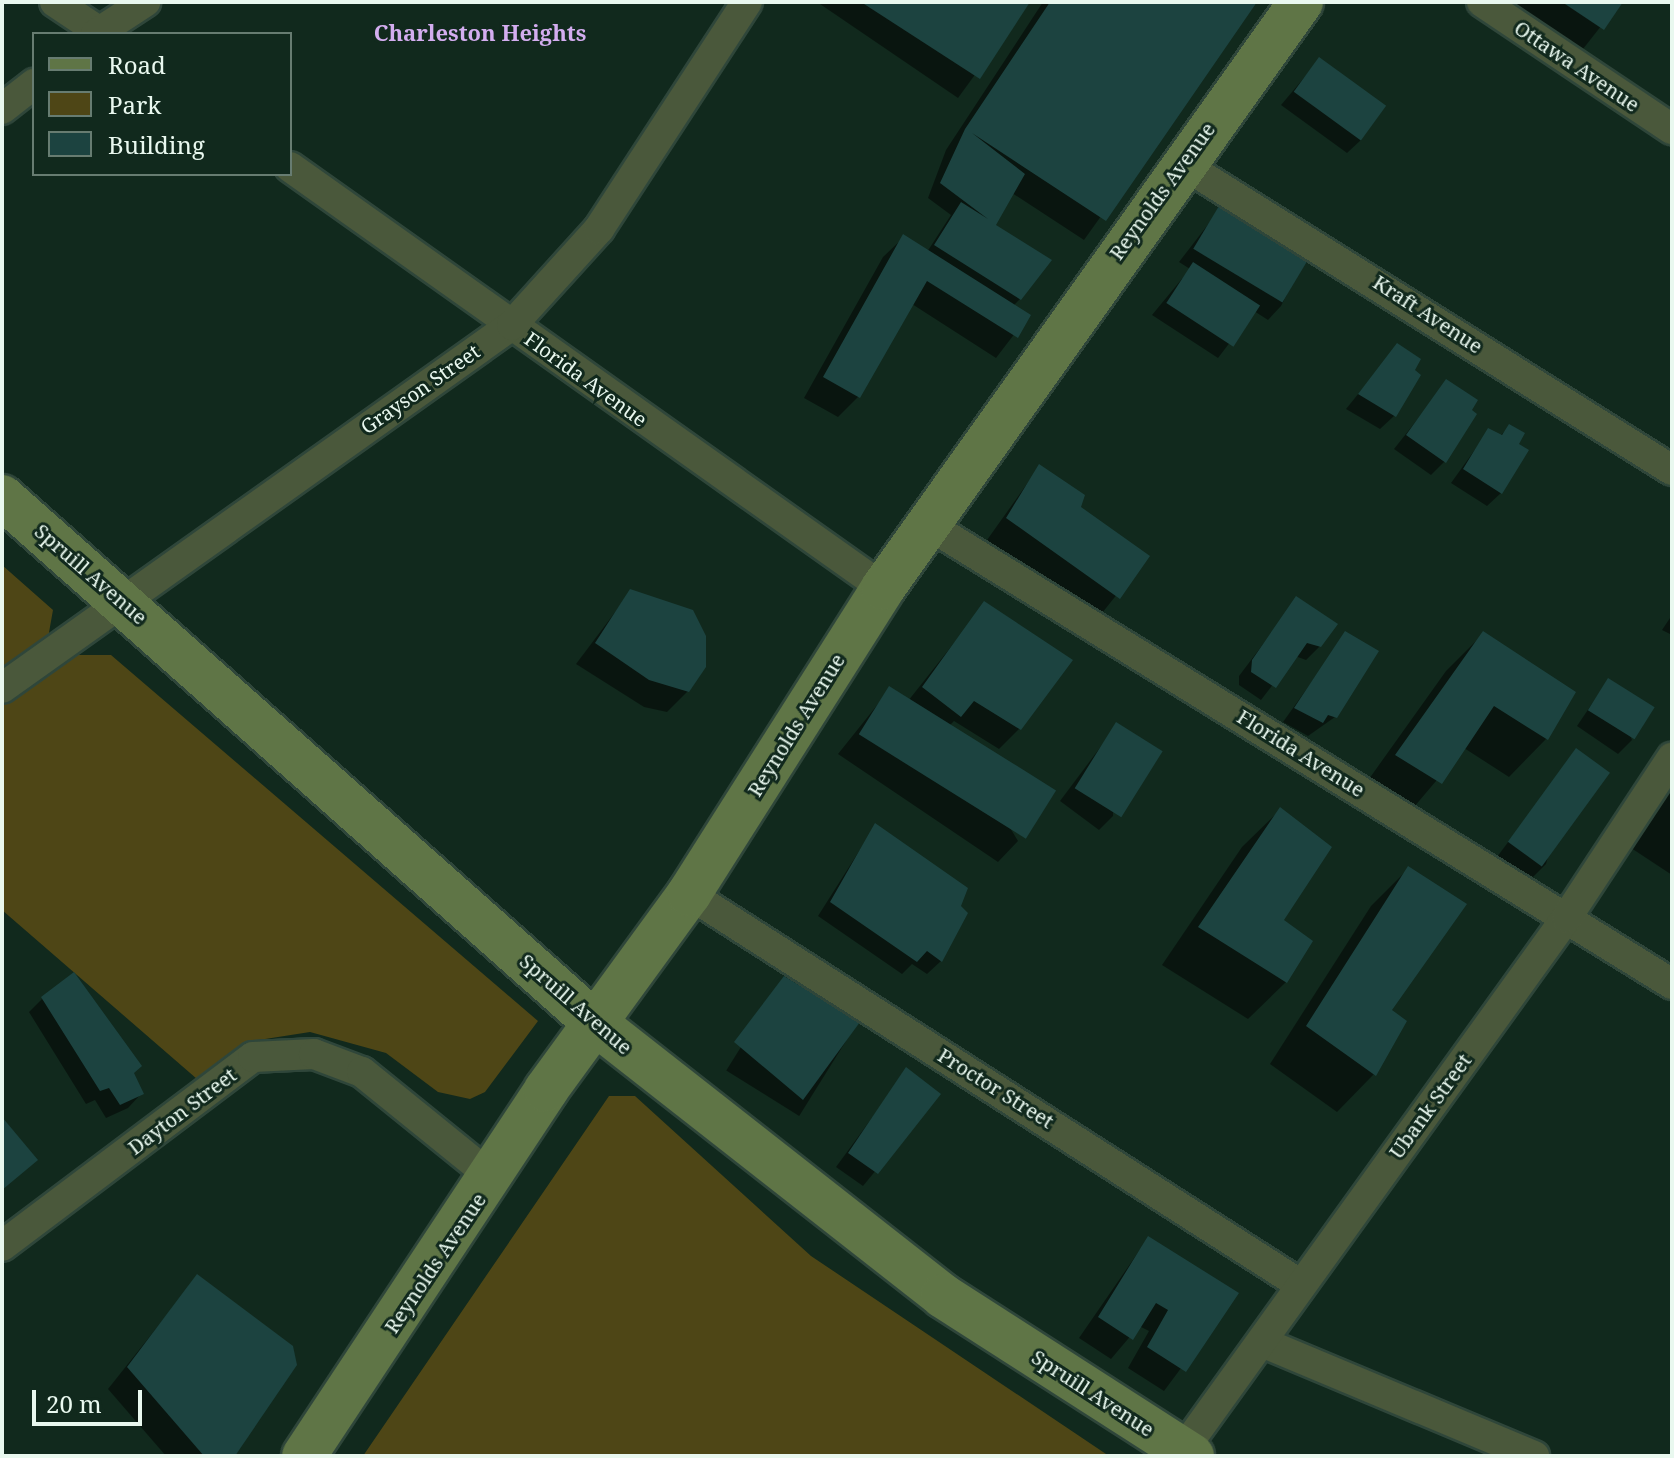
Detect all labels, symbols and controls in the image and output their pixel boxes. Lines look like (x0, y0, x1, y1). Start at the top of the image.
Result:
street label: Ottawa Avenue (1510, 15, 1644, 117)
district label: Charleston Heights (374, 20, 586, 46)
legend (32, 32, 292, 176)
text: Road (108, 48, 166, 81)
text: Park (108, 88, 161, 121)
street label: Reynolds Avenue (1104, 118, 1220, 264)
text: Building (108, 128, 205, 161)
street label: Kraft Avenue (1369, 270, 1487, 358)
street label: Florida Avenue (520, 327, 652, 431)
street label: Grayson Street (356, 339, 484, 439)
street label: Spruill Avenue (30, 519, 152, 629)
street label: Reynolds Avenue (742, 649, 850, 801)
street label: Florida Avenue (1233, 704, 1369, 802)
street label: Spruill Avenue (515, 949, 637, 1059)
street label: Proctor Street (934, 1043, 1058, 1133)
street label: Ubank Street (1384, 1049, 1476, 1163)
street label: Dayton Street (123, 1063, 241, 1159)
street label: Reynolds Avenue (379, 1188, 491, 1338)
street label: Spruill Avenue (1027, 1345, 1159, 1441)
scale bar (36, 1374, 146, 1424)
text: 20 m (46, 1387, 102, 1420)

